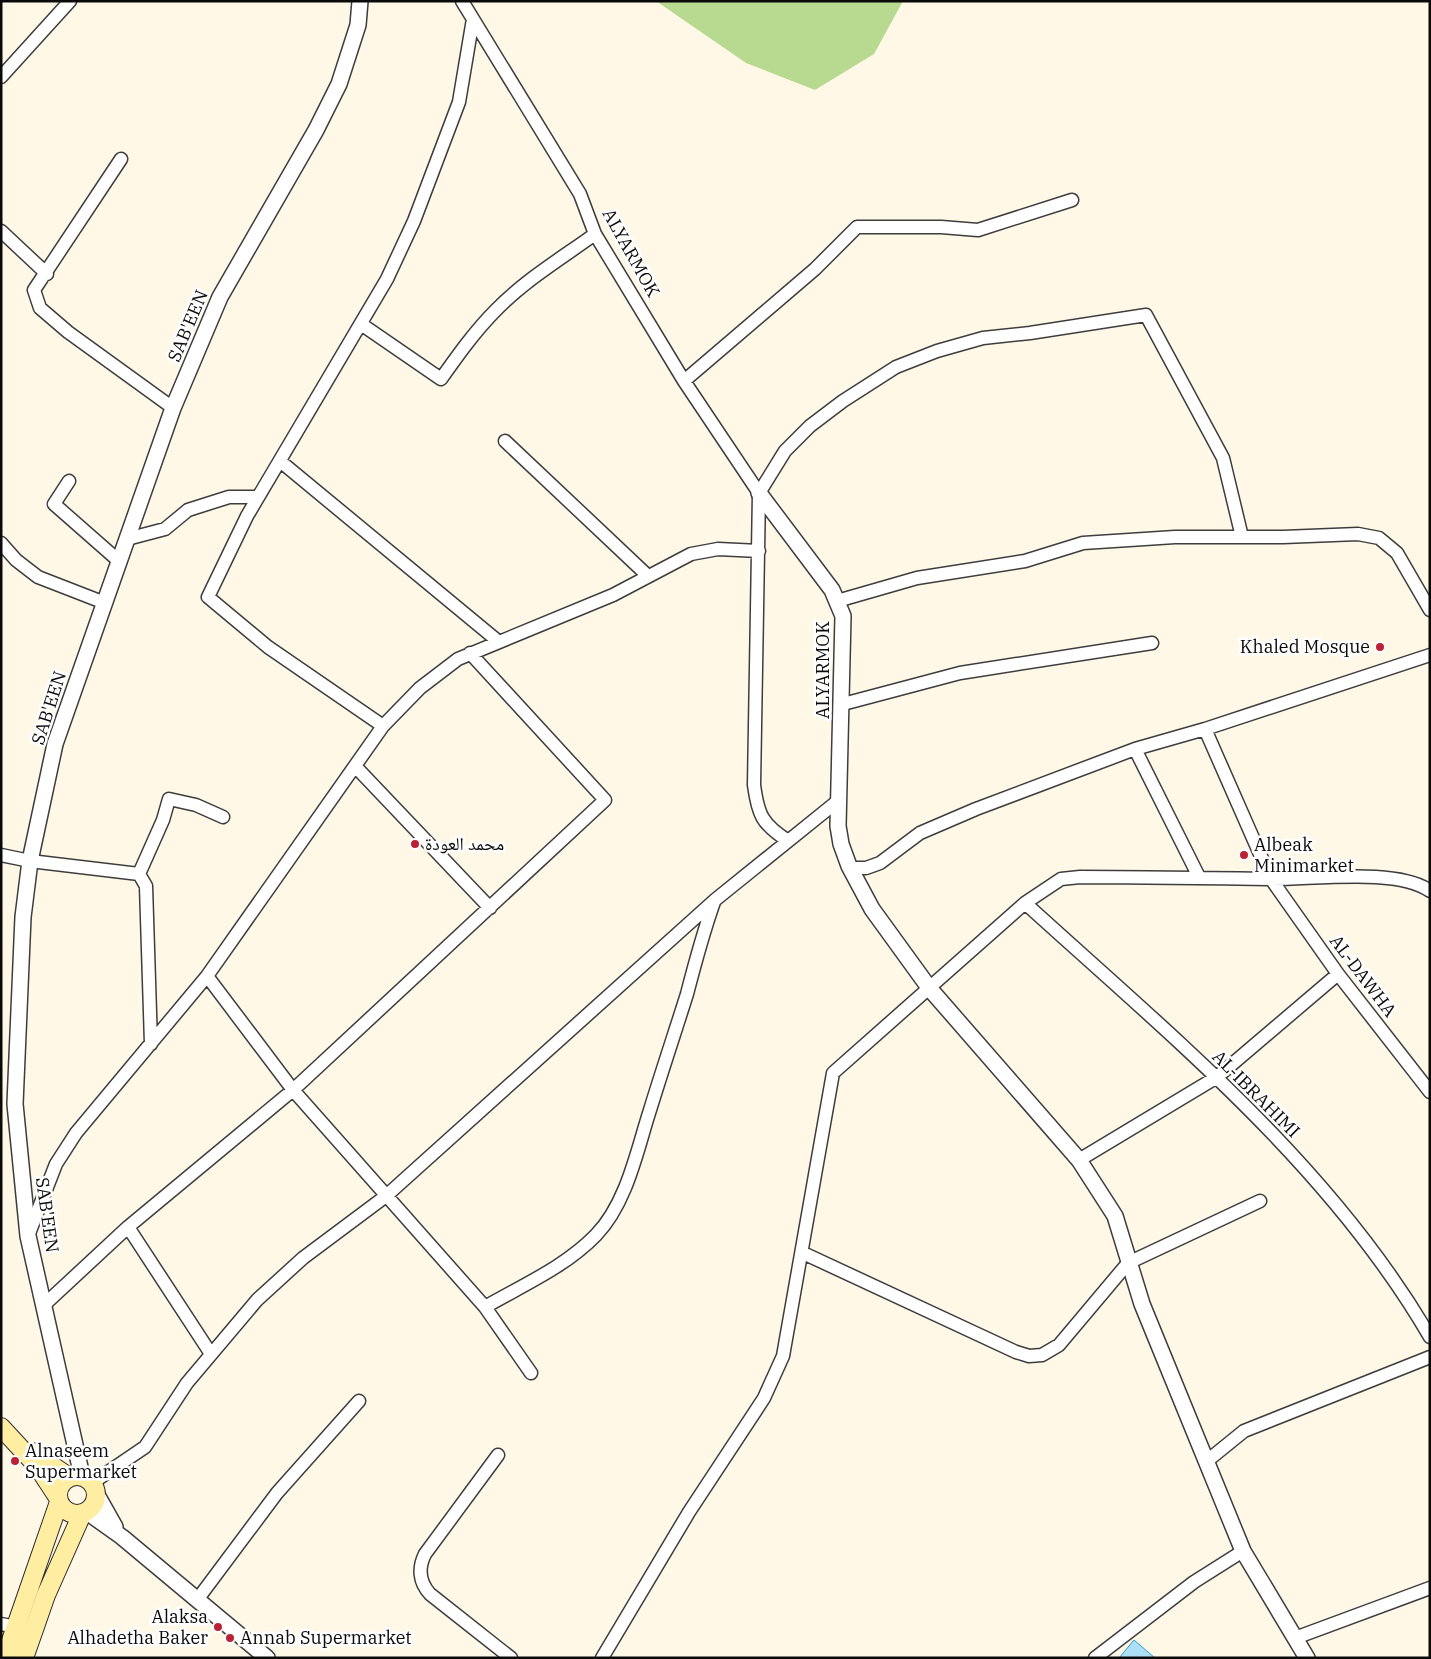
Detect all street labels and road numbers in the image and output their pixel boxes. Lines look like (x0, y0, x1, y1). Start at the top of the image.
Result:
street label: ALYARMOK (598, 204, 665, 301)
street label: SAB'EEN (162, 286, 213, 365)
street label: ALYARMOK (811, 621, 834, 719)
street label: SAB'EEN (26, 668, 71, 747)
street label: AL-DAWHA (1325, 930, 1402, 1022)
street label: AL-IBRAHIMI (1208, 1045, 1305, 1142)
street label: SAB'EEN (31, 1176, 64, 1254)

